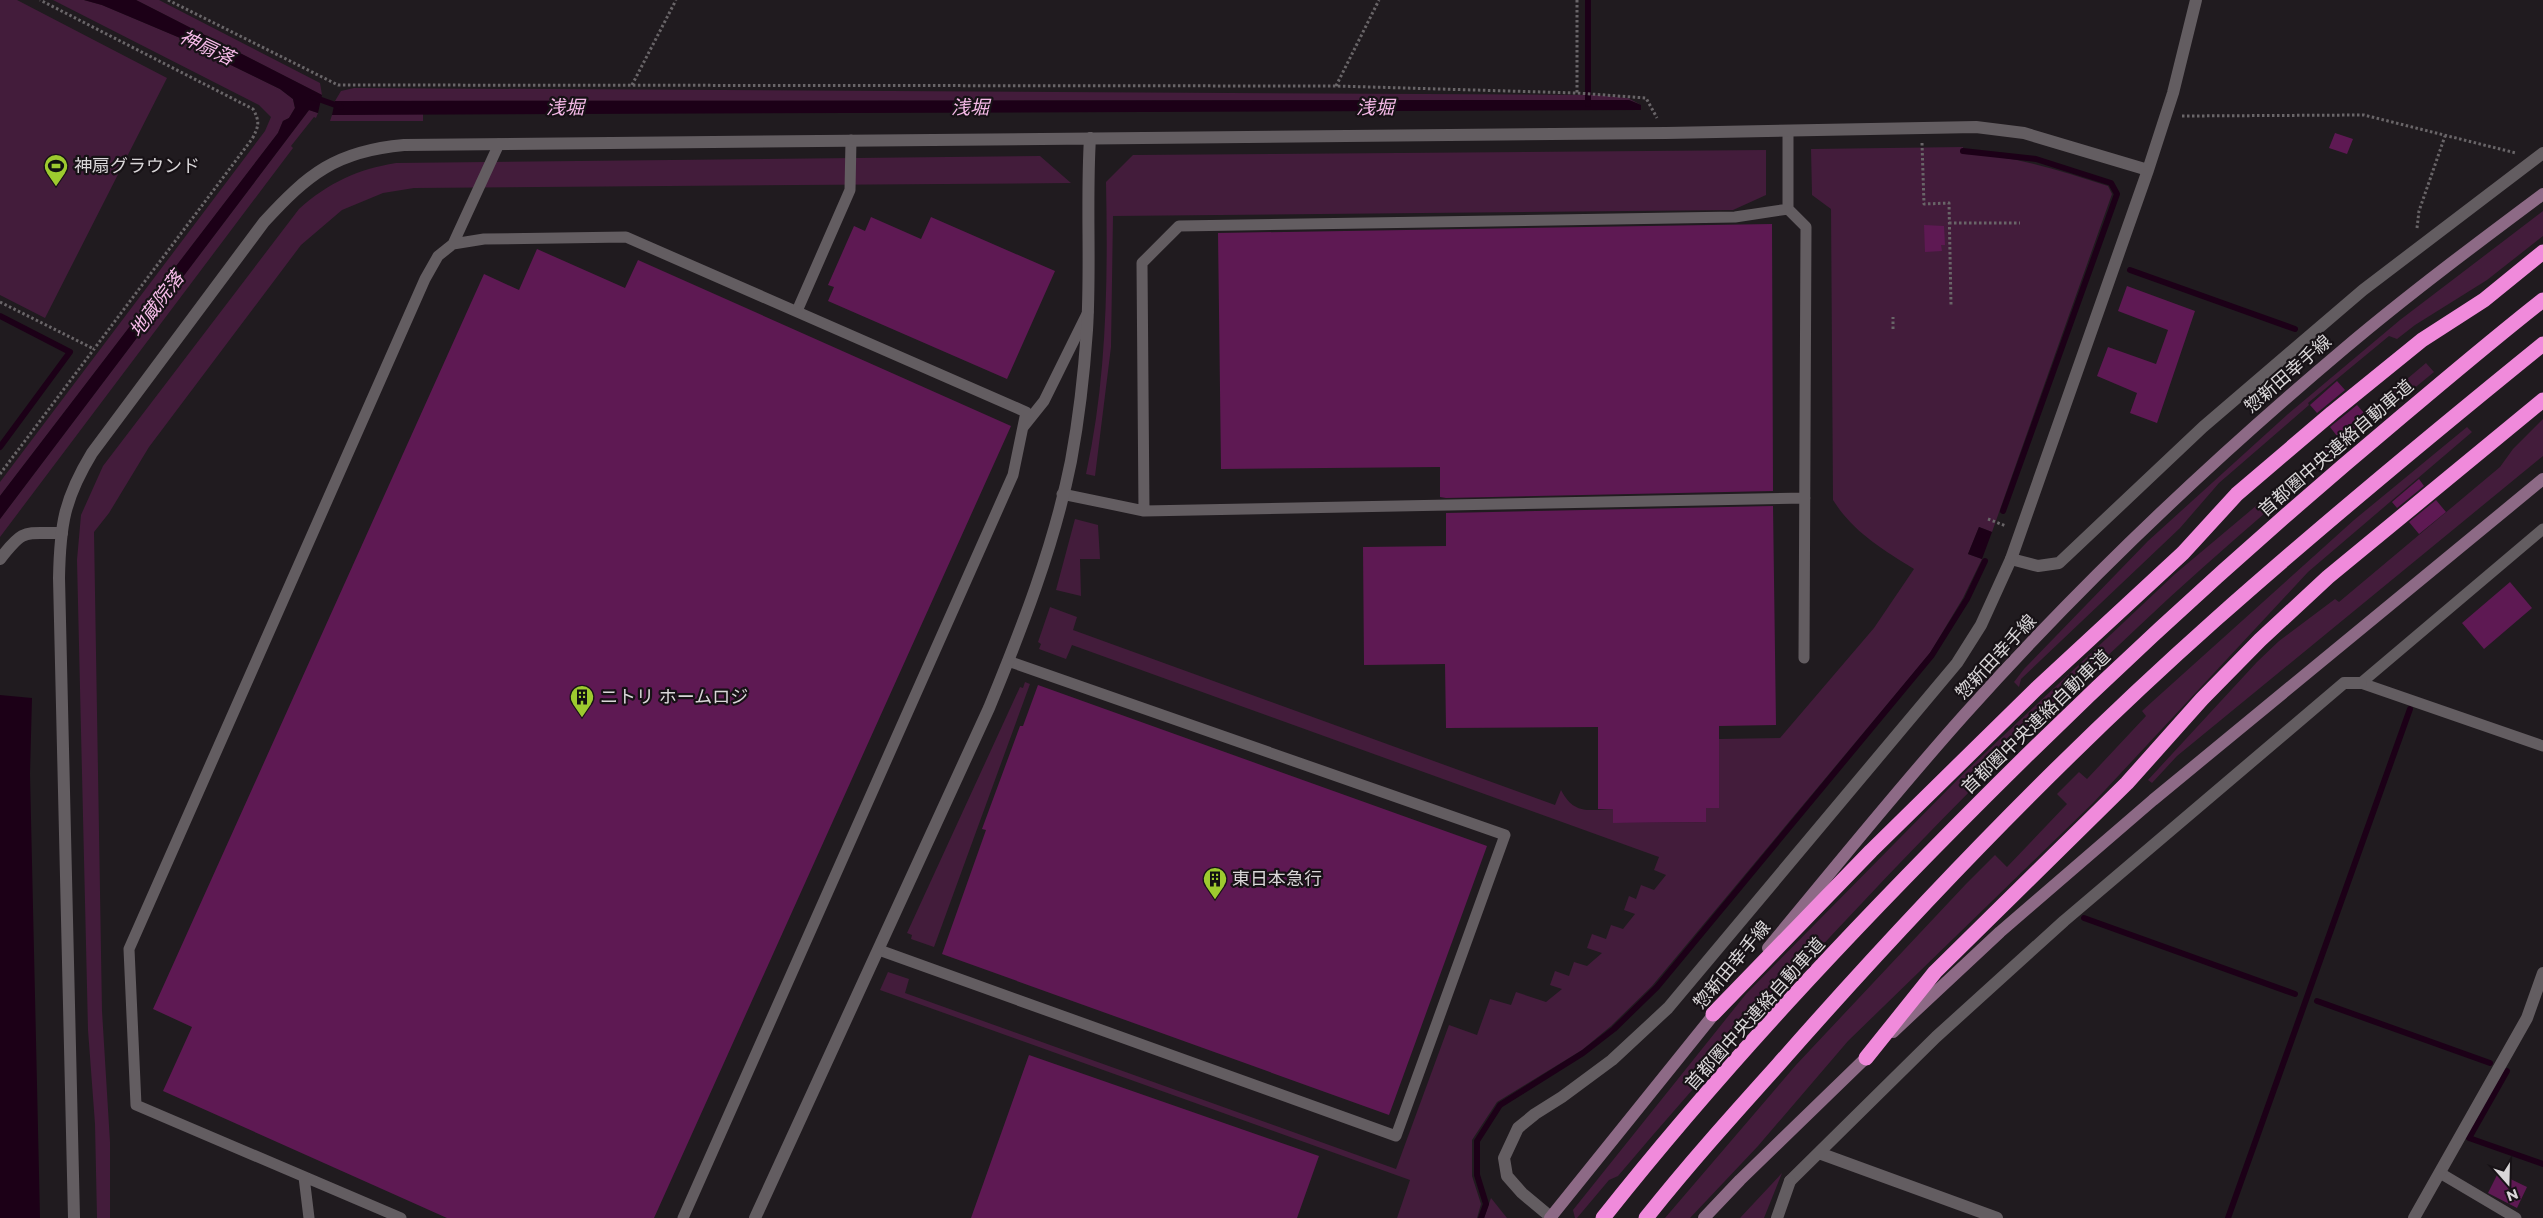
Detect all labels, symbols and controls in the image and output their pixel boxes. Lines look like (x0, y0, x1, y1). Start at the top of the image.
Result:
water label: 神扇落 (176, 25, 240, 71)
water label: 浅堀 (546, 96, 587, 119)
water label: 浅堀 (951, 96, 992, 119)
water label: 浅堀 (1356, 96, 1397, 119)
sports icon: 神扇グラウンド (43, 153, 69, 187)
place label: 神扇グラウンド (74, 155, 200, 177)
water label: 地蔵院落 (124, 265, 190, 342)
street label: 惣新田幸手線 (2240, 330, 2336, 418)
street label: 首都圏中央連絡自動車道 (2254, 375, 2418, 521)
street label: 惣新田幸手線 (1951, 610, 2041, 704)
street label: 首都圏中央連絡自動車道 (1957, 645, 2115, 799)
building icon: ニトリ ホームロジ (569, 684, 595, 718)
place label: ニトリ ホームロジ (600, 686, 748, 708)
building icon: 東日本急行 (1202, 866, 1228, 900)
place label: 東日本急行 (1232, 868, 1322, 890)
street label: 惣新田幸手線 (1689, 917, 1775, 1013)
street label: 首都圏中央連絡自動車道 (1681, 933, 1829, 1095)
north arrow (2483, 1158, 2533, 1208)
text: N (2504, 1185, 2521, 1206)

